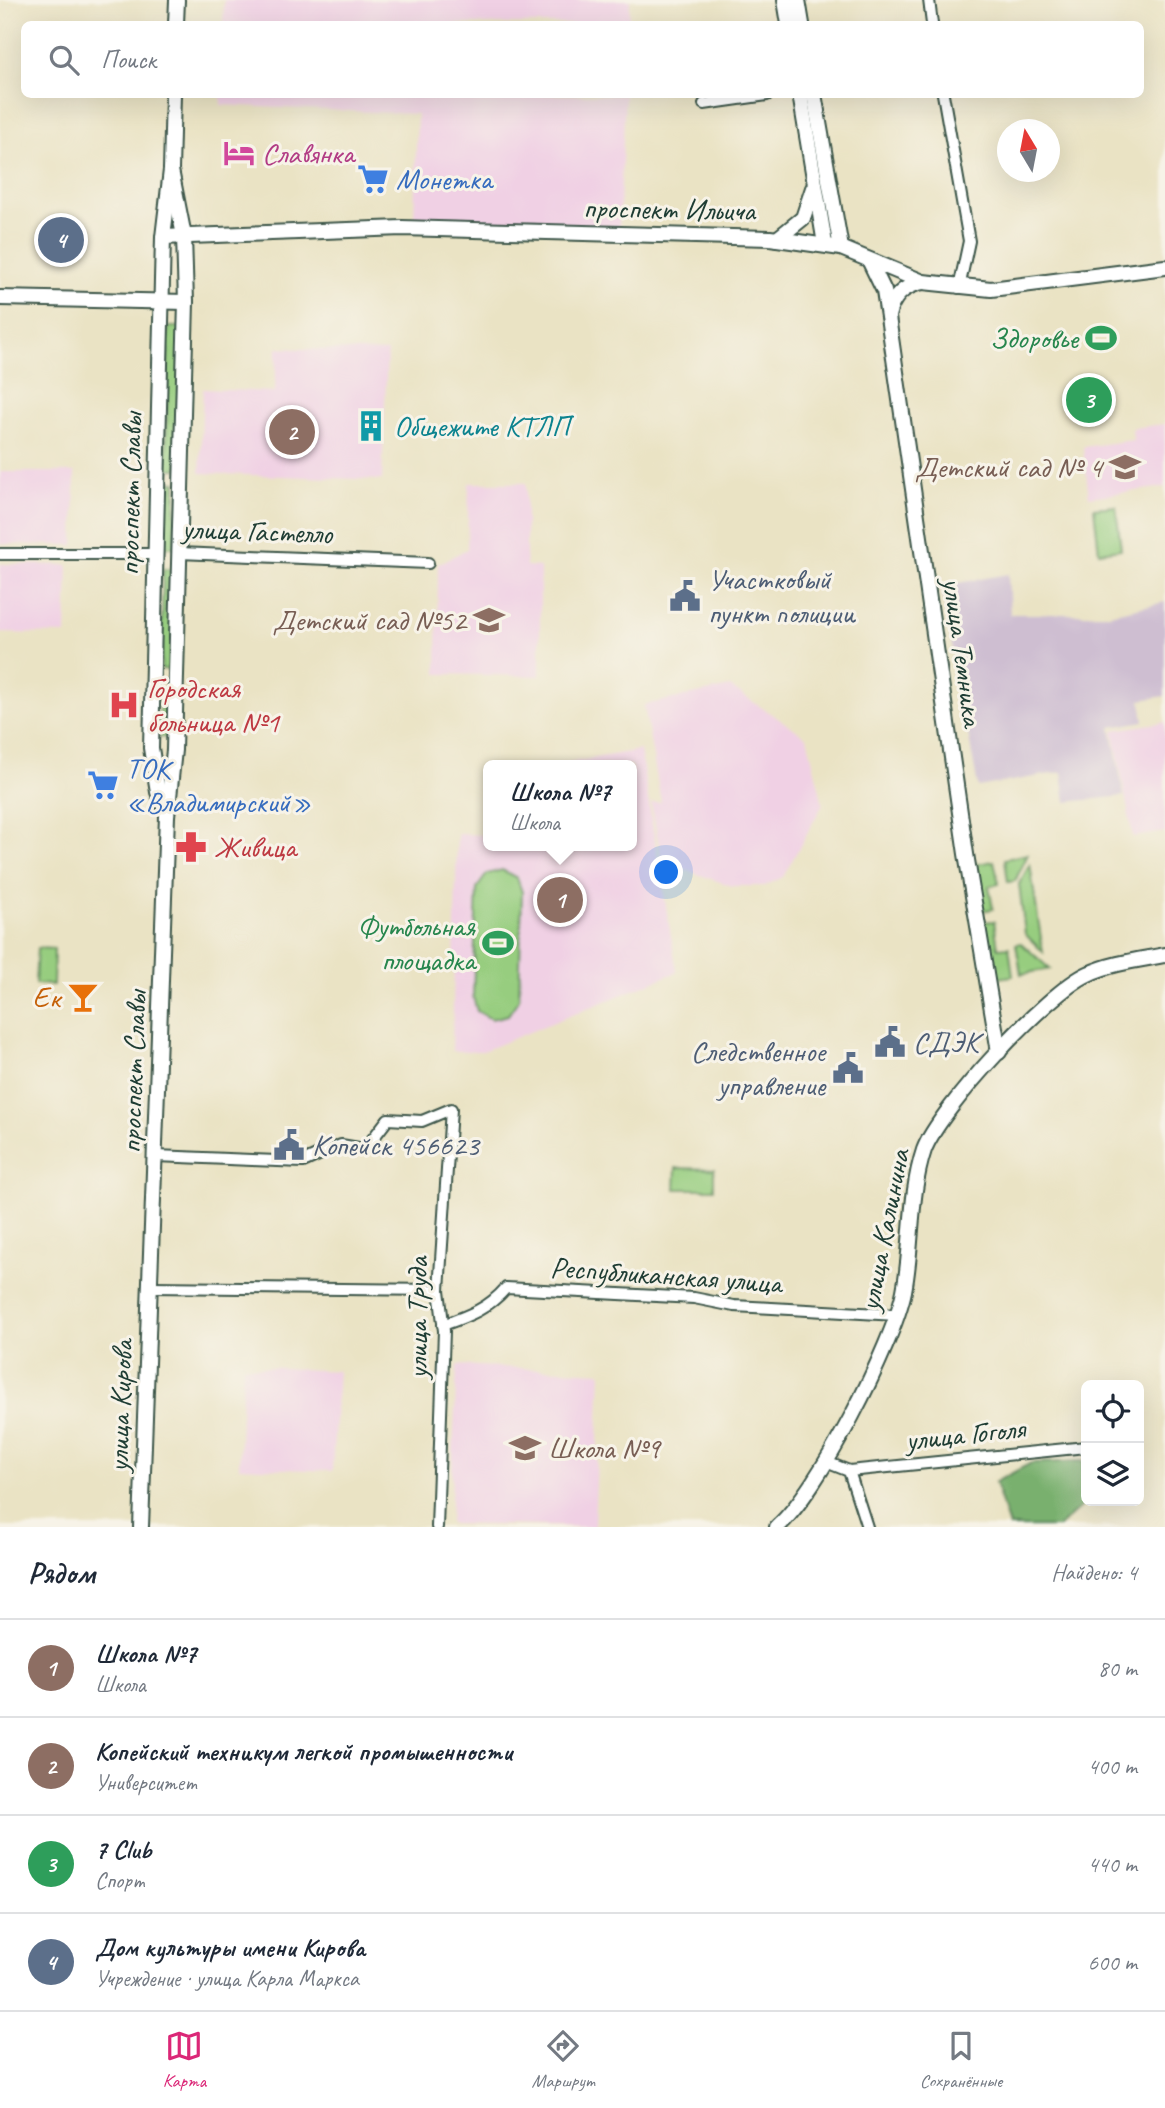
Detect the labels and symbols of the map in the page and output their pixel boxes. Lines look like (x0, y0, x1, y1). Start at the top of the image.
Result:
north arrow (997, 119, 1060, 182)
place label: Славянка (262, 134, 357, 172)
hotel icon: Славянка (222, 136, 256, 170)
place label: Монетка (396, 160, 495, 198)
supermarket icon: Монетка (356, 162, 390, 196)
street label: проспект Ильича (583, 189, 757, 230)
pin: 4 (38, 214, 84, 266)
place label: Здоровье (990, 319, 1080, 357)
sports icon: Здоровье (1084, 321, 1118, 355)
pin: 3 (1066, 374, 1112, 426)
pin: 2 (269, 406, 315, 458)
place label: Общежите КТЛП (394, 407, 575, 445)
building icon: Общежите КТЛП (354, 409, 388, 443)
street label: проспект Славы (110, 410, 150, 576)
place label: Детский сад № 4 (915, 448, 1104, 486)
school or university icon: Детский сад № 4 (1108, 450, 1142, 484)
street label: улица Гастелло (179, 509, 334, 553)
place label: Участковый пункт полиции (708, 560, 856, 632)
street label: улица Темника (933, 573, 993, 731)
public building icon: Участковый пункт полиции (668, 579, 702, 613)
place label: Детский сад №52 (272, 601, 468, 639)
school or university icon: Детский сад №52 (472, 603, 506, 637)
place label: Городская больница №1 (147, 669, 281, 741)
hospital icon: Городская больница №1 (107, 688, 141, 722)
place label: ТОК «Владимирский» (126, 749, 311, 821)
supermarket icon: ТОК «Владимирский» (86, 768, 120, 802)
place label: Живица (214, 828, 299, 866)
pharmacy icon: Живица (174, 830, 208, 864)
your location (649, 855, 683, 889)
pin: 1 (537, 874, 583, 926)
place label: Футбольная площадка (357, 907, 478, 979)
sports icon: Футбольная площадка (481, 926, 515, 960)
place label: Ек (32, 978, 63, 1016)
bar icon: Ек (66, 980, 100, 1014)
street label: проспект Славы (111, 988, 155, 1154)
place label: СДЭК (913, 1023, 985, 1061)
public building icon: СДЭК (873, 1025, 907, 1059)
place label: Следственное управление (691, 1032, 827, 1104)
public building icon: Следственное управление (831, 1051, 865, 1085)
place label: Копейск 456623 (312, 1126, 481, 1164)
public building icon: Копейск 456623 (272, 1128, 306, 1162)
street label: улица Калинина (849, 1144, 919, 1316)
street label: Республиканская улица (549, 1248, 786, 1302)
street label: улица Труда (398, 1255, 436, 1381)
street label: улица Кирова (99, 1336, 141, 1475)
street label: улица Гоголя (901, 1409, 1029, 1459)
place label: Школа №9 (548, 1429, 662, 1467)
school or university icon: Школа №9 (508, 1431, 542, 1465)

